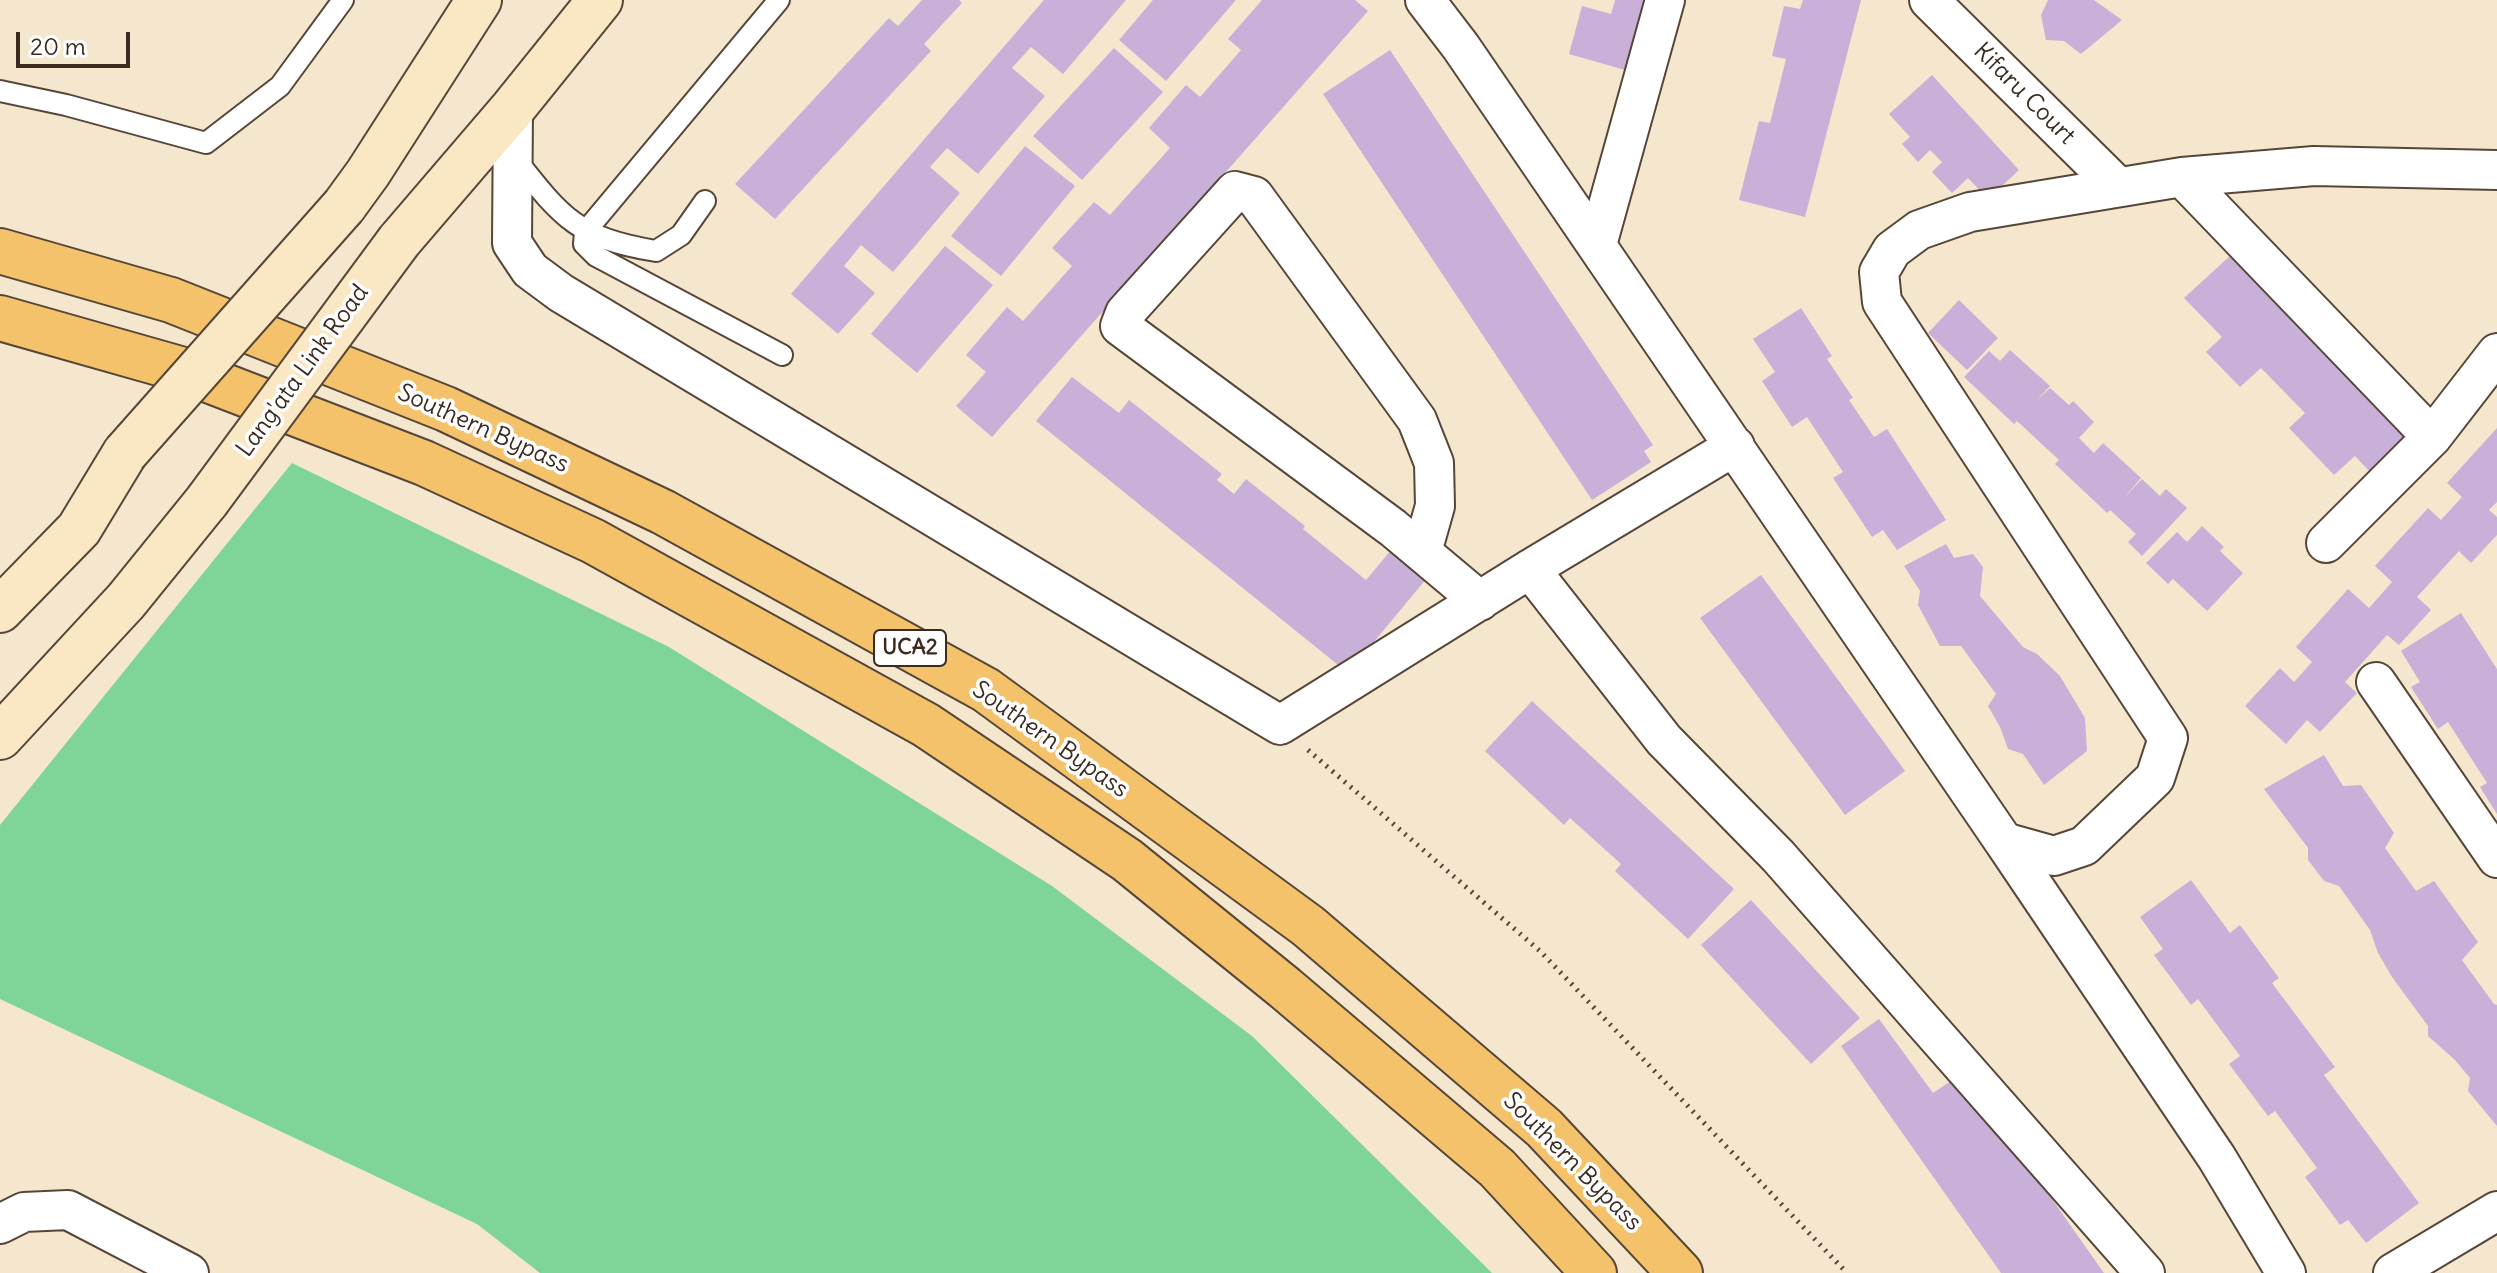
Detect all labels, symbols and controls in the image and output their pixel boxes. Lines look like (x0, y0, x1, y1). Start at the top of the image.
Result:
scale bar (20, 16, 134, 66)
text: 20 m (30, 31, 86, 61)
street label: Kifaru Court (1967, 37, 2081, 151)
street label: Lang'ata Link Road (231, 279, 375, 463)
street label: Southern Bypass (393, 378, 573, 480)
road number: UCA2 (874, 630, 946, 666)
street label: Southern Bypass (967, 676, 1133, 804)
street label: Southern Bypass (1497, 1087, 1647, 1237)

